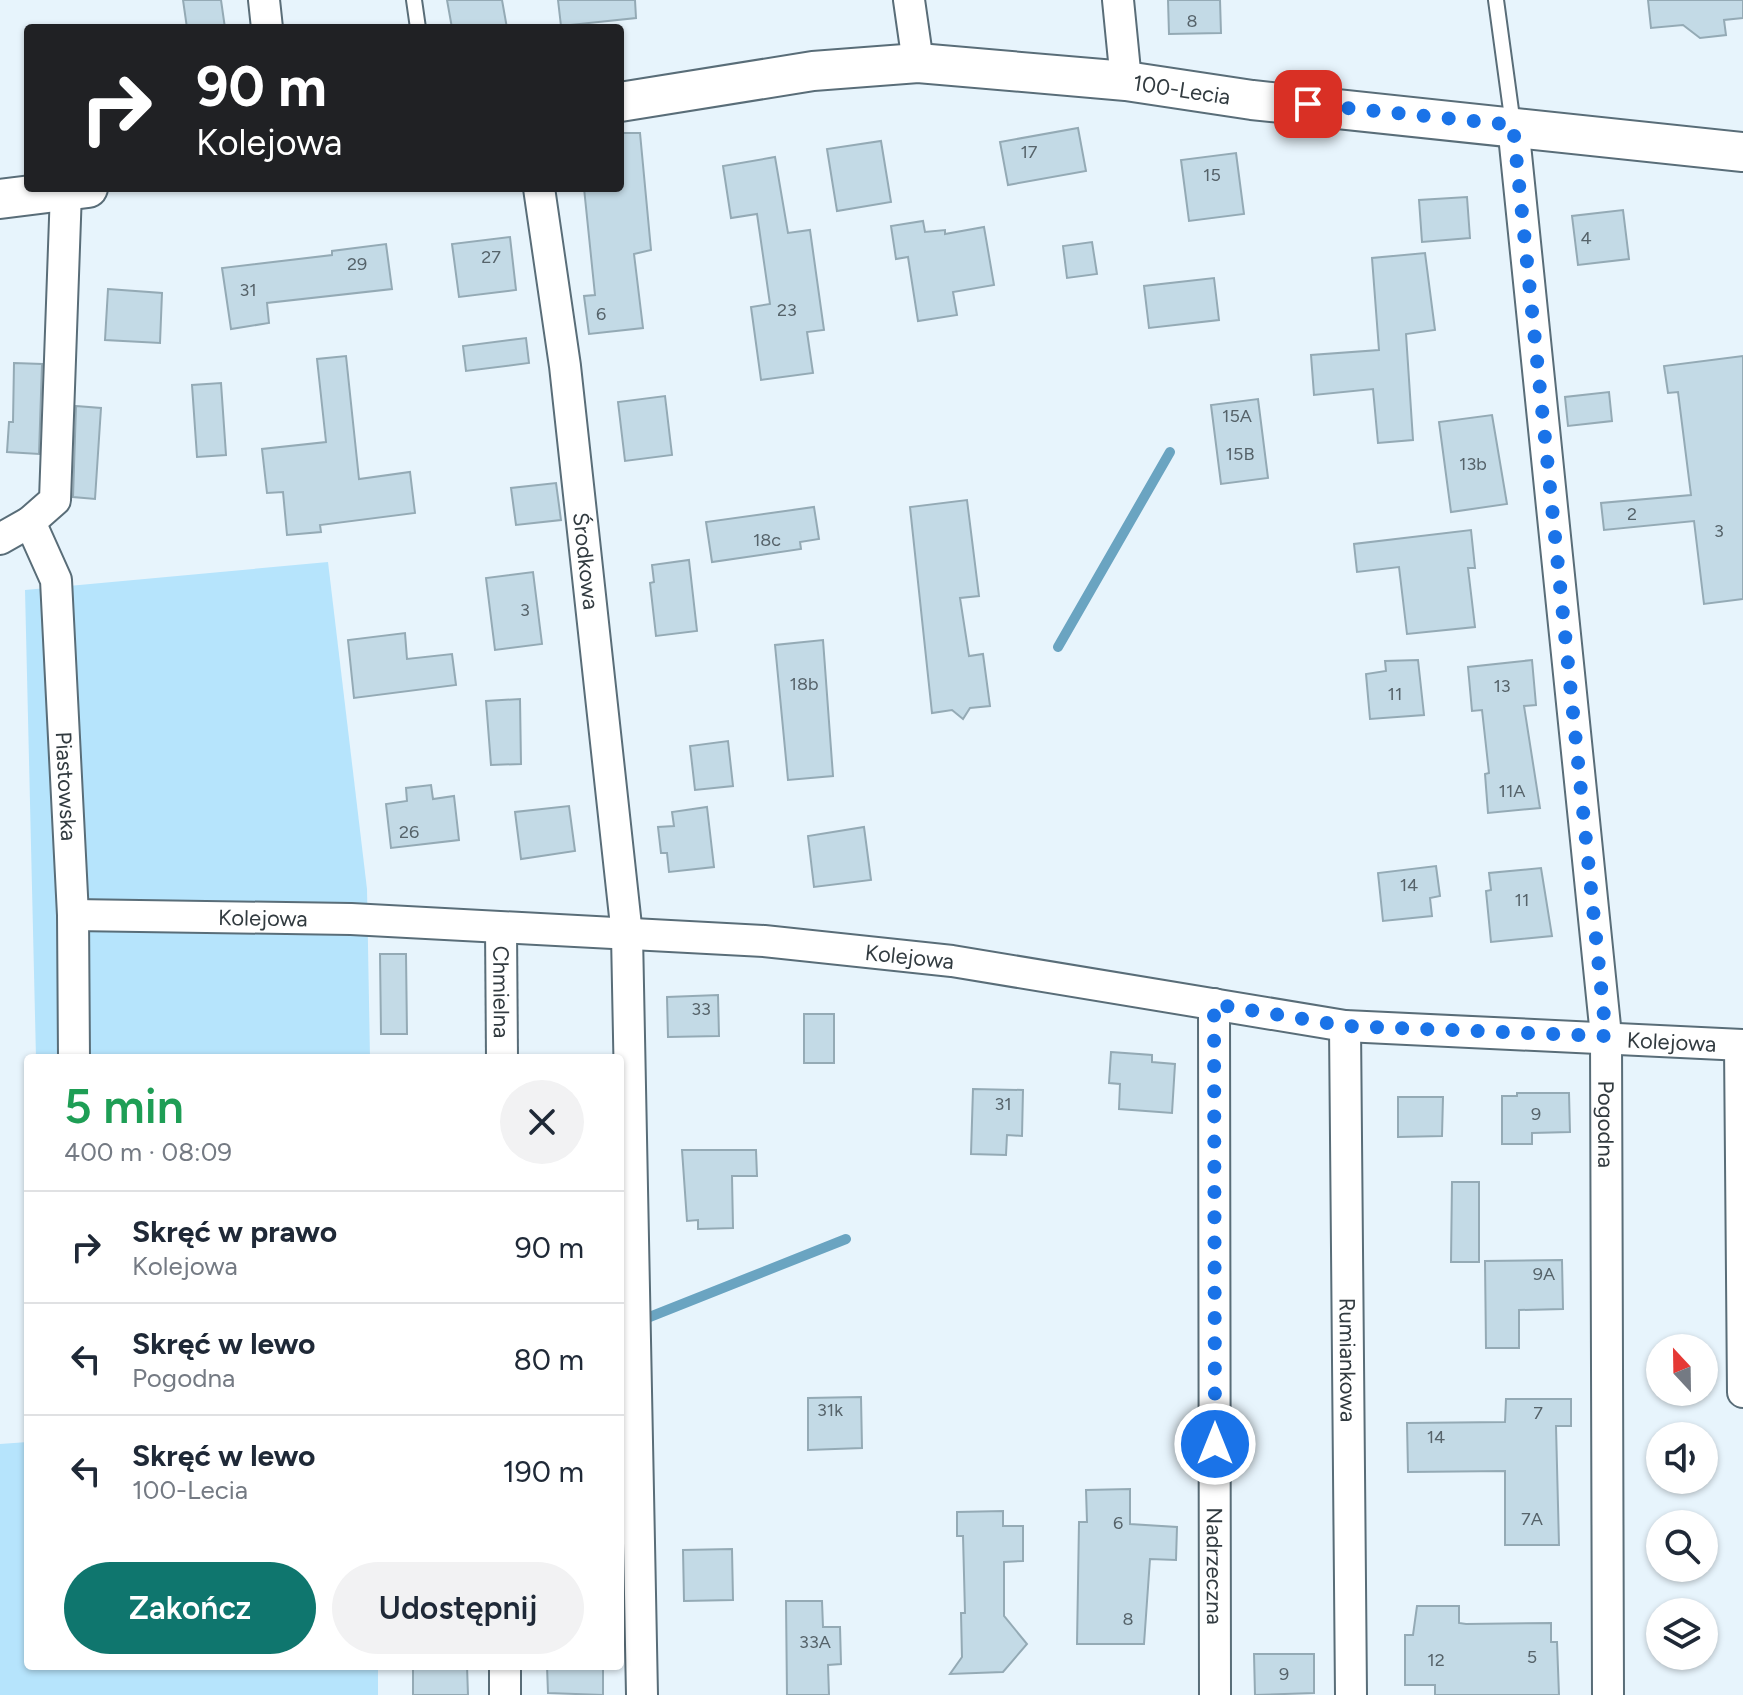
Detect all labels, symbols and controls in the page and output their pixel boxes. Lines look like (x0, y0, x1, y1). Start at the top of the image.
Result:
house number: 8 (1186, 10, 1198, 32)
text: 90 m (196, 53, 327, 120)
icon: right (64, 56, 168, 160)
street label: 100-Lecia (1131, 69, 1232, 110)
pin (1274, 70, 1342, 138)
icon: arrive (1286, 82, 1330, 126)
text: Kolejowa (196, 121, 342, 164)
house number: 17 (1020, 141, 1038, 163)
house number: 15 (1203, 164, 1221, 186)
house number: 4 (1580, 227, 1592, 249)
house number: 27 (481, 246, 501, 268)
house number: 29 (347, 253, 367, 275)
house number: 31 (239, 279, 257, 301)
house number: 23 (777, 299, 797, 321)
house number: 6 (596, 303, 606, 325)
house number: 15A (1222, 405, 1252, 427)
house number: 15B (1226, 443, 1254, 465)
house number: 13b (1459, 453, 1487, 475)
house number: 2 (1627, 503, 1637, 525)
street label: Środkowa (568, 511, 605, 611)
house number: 3 (1714, 520, 1724, 542)
house number: 18c (753, 529, 781, 551)
house number: 3 (520, 599, 530, 621)
house number: 18b (789, 673, 819, 695)
house number: 13 (1493, 675, 1511, 697)
house number: 11 (1388, 683, 1402, 705)
street label: Piastowska (50, 731, 83, 841)
house number: 11A (1498, 780, 1526, 802)
house number: 26 (399, 821, 419, 843)
house number: 14 (1400, 874, 1418, 896)
house number: 11 (1515, 889, 1529, 911)
street label: Kolejowa (218, 904, 308, 932)
street label: Kolejowa (864, 938, 955, 975)
street label: Chmielna (488, 946, 515, 1038)
house number: 33 (691, 998, 711, 1020)
street label: Kolejowa (1626, 1026, 1717, 1057)
text: 5 min (64, 1077, 184, 1135)
button: close (500, 1080, 584, 1164)
street label: Pogodna (1593, 1081, 1620, 1168)
house number: 31 (994, 1093, 1012, 1115)
house number: 9 (1531, 1103, 1541, 1125)
text: 400 m · 08:09 (64, 1136, 232, 1168)
text: Skręć w prawo (132, 1213, 337, 1250)
icon: right (64, 1225, 108, 1269)
text: 90 m (515, 1229, 584, 1266)
text: Kolejowa (132, 1250, 238, 1282)
house number: 9A (1533, 1263, 1555, 1285)
street label: Rumiankowa (1334, 1298, 1362, 1422)
text: Skręć w lewo (132, 1325, 315, 1362)
north arrow (1646, 1334, 1718, 1406)
map controls (1646, 1334, 1718, 1670)
icon: left (64, 1337, 108, 1381)
text: 80 m (513, 1341, 584, 1378)
text: Pogodna (132, 1362, 235, 1394)
house number: 31k (817, 1399, 843, 1421)
position arrow (1173, 1402, 1257, 1486)
house number: 7 (1533, 1402, 1543, 1424)
button: sound (1646, 1422, 1718, 1494)
house number: 14 (1427, 1426, 1445, 1448)
text: Skręć w lewo (132, 1437, 315, 1474)
icon: left (64, 1449, 108, 1493)
text: 190 m (502, 1453, 584, 1490)
text: 100-Lecia (132, 1474, 248, 1506)
street label: Nadrzeczna (1201, 1507, 1228, 1625)
house number: 7A (1521, 1508, 1543, 1530)
button: search (1646, 1510, 1718, 1582)
house number: 6 (1113, 1512, 1123, 1534)
button: Zakończ (64, 1562, 316, 1654)
button: Udostępnij (332, 1562, 584, 1654)
button: layers (1646, 1598, 1718, 1670)
house number: 8 (1122, 1608, 1134, 1630)
house number: 33A (799, 1631, 831, 1653)
house number: 5 (1527, 1646, 1537, 1668)
house number: 12 (1427, 1649, 1445, 1671)
house number: 9 (1279, 1663, 1289, 1685)

